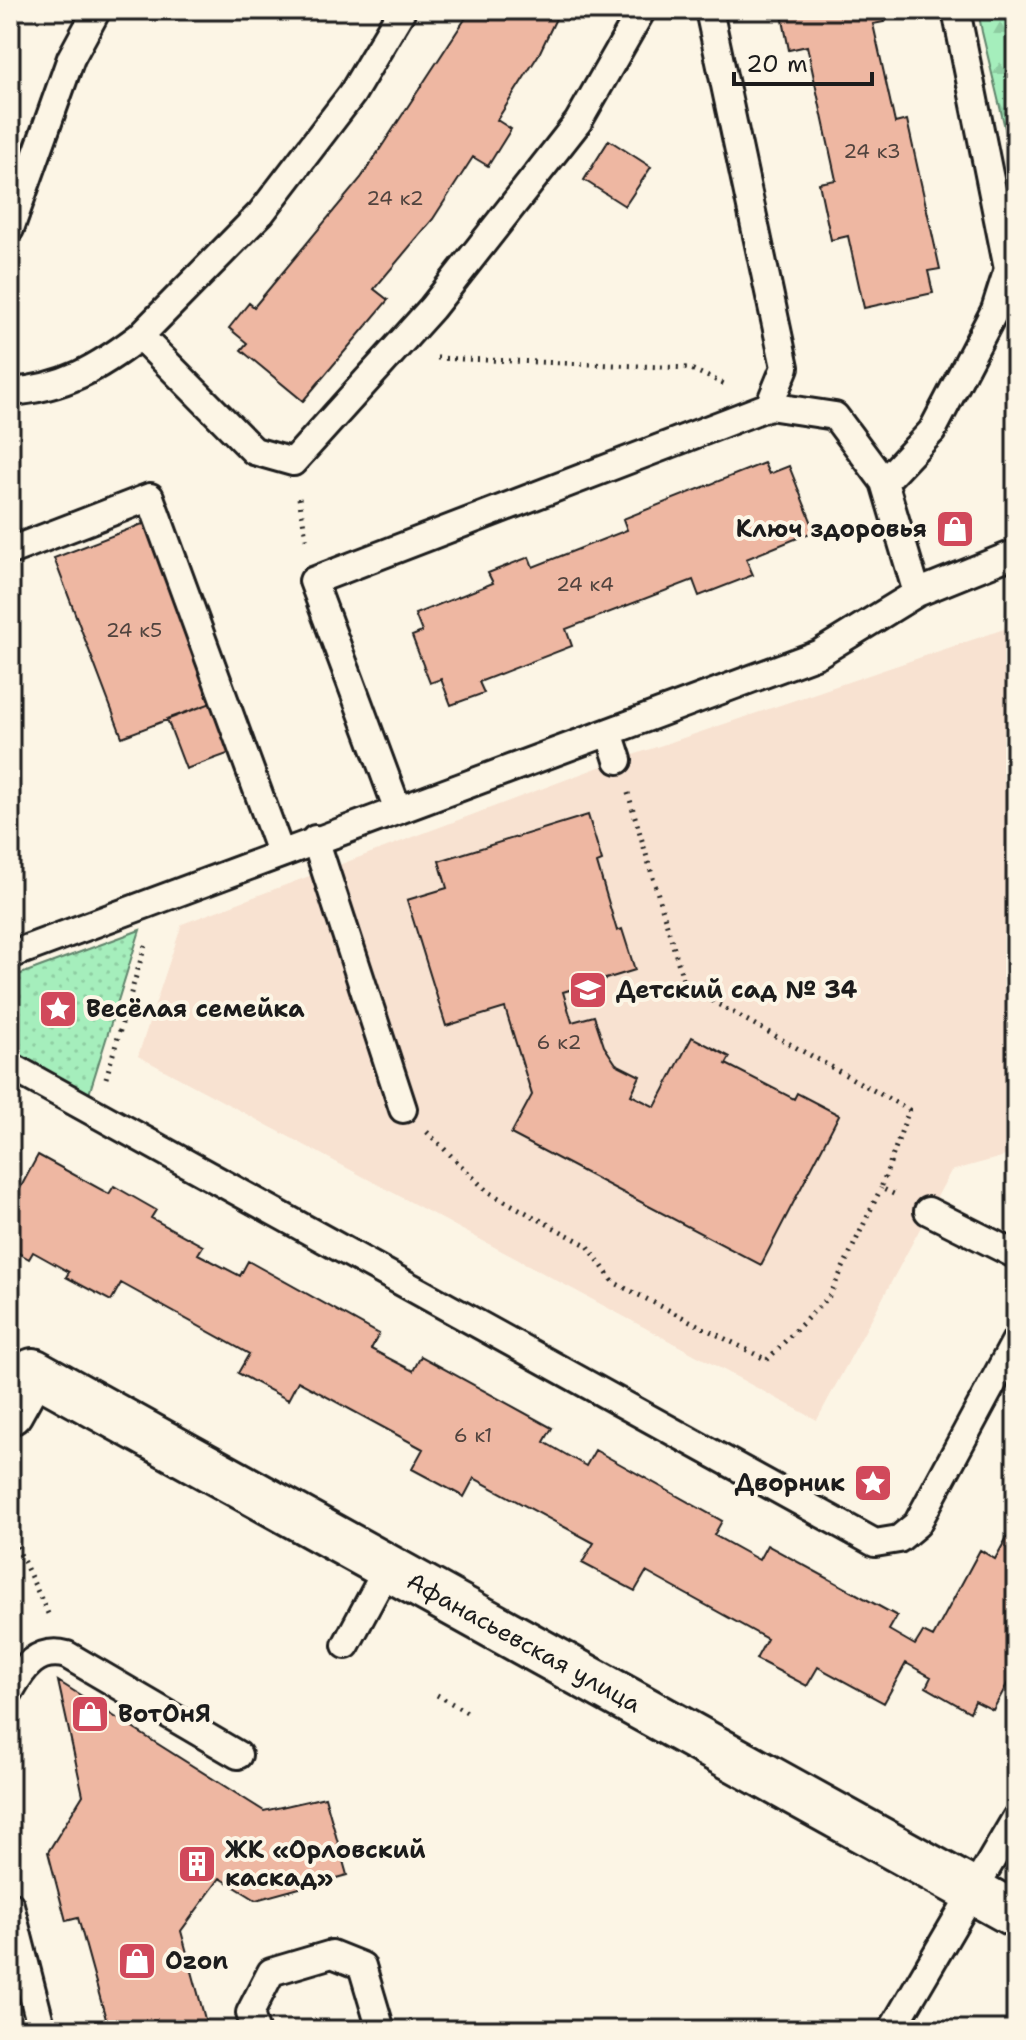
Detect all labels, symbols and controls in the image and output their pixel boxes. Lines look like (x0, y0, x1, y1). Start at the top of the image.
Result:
scale bar (734, 36, 872, 86)
text: 20 m (746, 48, 808, 80)
house number: 24 к3 (843, 138, 901, 164)
house number: 24 к2 (366, 185, 424, 211)
shop icon: Ключ здоровья (934, 508, 976, 550)
place label: Ключ здоровья (736, 513, 927, 545)
house number: 24 к4 (556, 571, 614, 597)
house number: 24 к5 (106, 617, 162, 643)
school or university icon: Детский сад № 34 (567, 969, 609, 1011)
place label: Детский сад № 34 (616, 974, 858, 1006)
place icon: Весёлая семейка (37, 988, 79, 1030)
place label: Весёлая семейка (86, 993, 305, 1025)
house number: 6 к2 (537, 1029, 581, 1055)
house number: 6 к1 (454, 1422, 492, 1448)
place icon: Дворник (852, 1462, 894, 1504)
place label: Дворник (735, 1467, 845, 1499)
street label: Афанасьевская улица (401, 1565, 647, 1720)
shop icon: ВотОнЯ (69, 1693, 111, 1735)
place label: ВотОнЯ (118, 1698, 211, 1730)
place label: ЖК «Орловский каскад» (225, 1834, 426, 1894)
building icon: ЖК «Орловский каскад» (176, 1843, 218, 1885)
shop icon: Ozon (116, 1940, 158, 1982)
place label: Ozon (165, 1945, 228, 1977)

